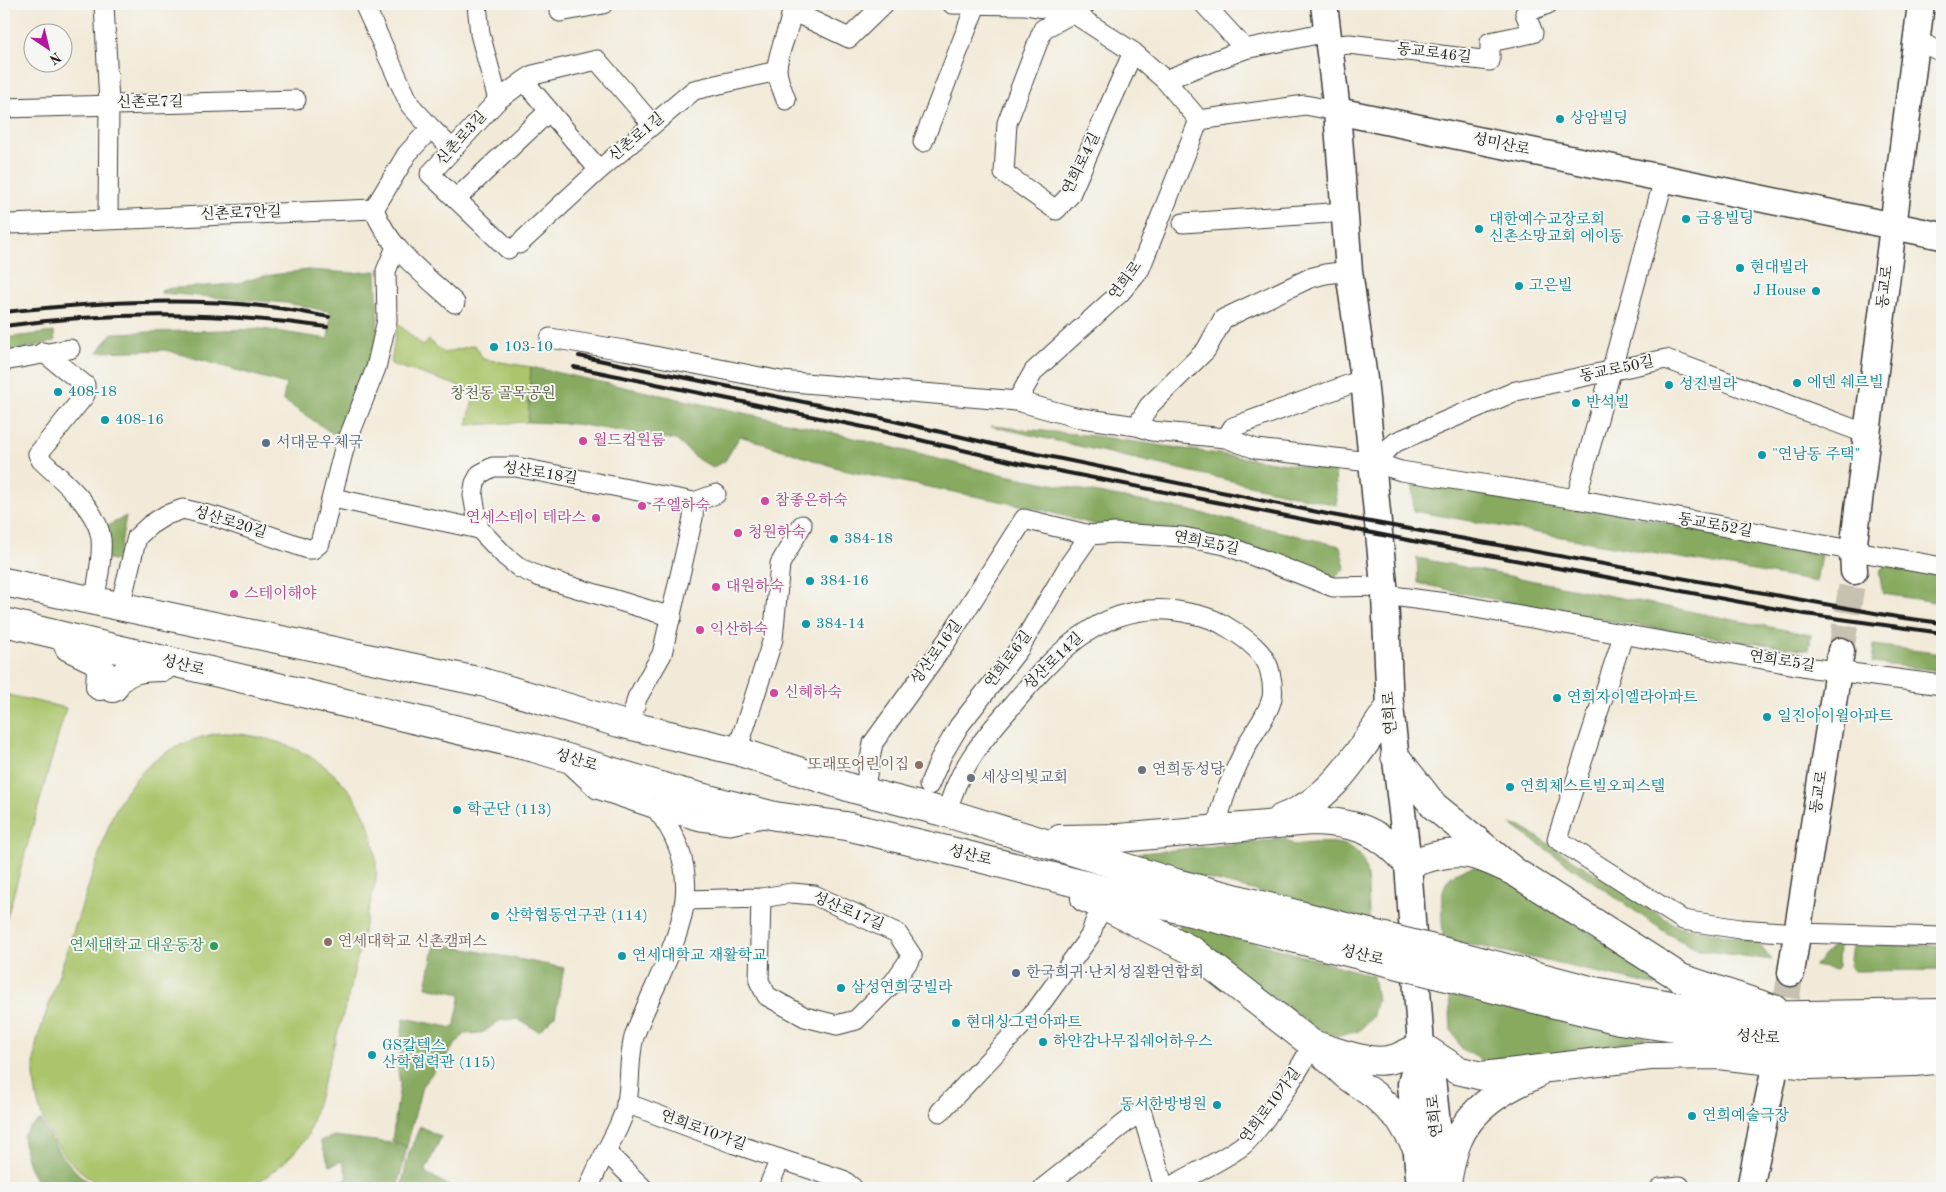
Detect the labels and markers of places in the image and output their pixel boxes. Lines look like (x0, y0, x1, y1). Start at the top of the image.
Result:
place label: 상암빌딩 (1570, 110, 1628, 127)
marker: 상암빌딩 (1554, 113, 1566, 125)
place label: 금용빌딩 (1696, 210, 1754, 227)
place label: 대한예수교장로회 신촌소망교회 에이동 (1489, 211, 1624, 245)
marker: 금용빌딩 (1680, 213, 1692, 225)
marker: 대한예수교장로회 신촌소망교회 에이동 (1473, 223, 1485, 235)
place label: 현대빌라 (1750, 259, 1808, 276)
marker: 현대빌라 (1734, 262, 1746, 274)
place label: 고은빌 (1529, 277, 1572, 294)
marker: 고은빌 (1513, 280, 1525, 292)
place label: J House (1753, 284, 1806, 299)
marker: J House (1810, 285, 1822, 297)
place label: 103-10 (504, 340, 553, 355)
marker: 103-10 (488, 341, 500, 353)
place label: 에덴 쉐르빌 (1807, 374, 1884, 391)
place label: 성진빌라 (1679, 376, 1737, 393)
marker: 에덴 쉐르빌 (1791, 377, 1803, 389)
marker: 성진빌라 (1663, 379, 1675, 391)
place label: 408-18 (68, 385, 117, 400)
marker: 408-18 (52, 386, 64, 398)
place label: 반석빌 (1586, 394, 1629, 411)
marker: 반석빌 (1570, 397, 1582, 409)
place label: 408-16 (115, 413, 164, 428)
marker: 408-16 (99, 414, 111, 426)
place label: 월드컵원룸 (593, 432, 666, 449)
place label: 서대문우체국 (276, 434, 363, 451)
marker: 월드컵원룸 (577, 435, 589, 447)
marker: 서대문우체국 (260, 437, 272, 449)
place label: "연남동 주택" (1772, 446, 1860, 463)
marker: "연남동 주택" (1756, 449, 1768, 461)
place label: 참좋은하숙 (775, 492, 848, 509)
marker: 참좋은하숙 (759, 495, 771, 507)
place label: 주엘하숙 (652, 497, 710, 514)
marker: 주엘하숙 (636, 500, 648, 512)
place label: 연세스테이 테라스 (466, 509, 587, 526)
marker: 연세스테이 테라스 (590, 512, 602, 524)
place label: 청원하숙 (748, 524, 806, 541)
marker: 청원하숙 (732, 527, 744, 539)
place label: 384-18 (844, 532, 893, 547)
marker: 384-18 (828, 533, 840, 545)
place label: 384-16 (820, 574, 869, 589)
marker: 384-16 (804, 575, 816, 587)
place label: 대원하숙 (726, 578, 784, 595)
marker: 대원하숙 (710, 581, 722, 593)
place label: 스테이해야 (244, 585, 317, 602)
marker: 스테이해야 (228, 588, 240, 600)
place label: 384-14 (816, 617, 865, 632)
marker: 384-14 (800, 618, 812, 630)
place label: 익산하숙 (710, 621, 768, 638)
marker: 익산하숙 (694, 624, 706, 636)
place label: 신혜하숙 (784, 684, 842, 701)
marker: 신혜하숙 (768, 687, 780, 699)
place label: 연희자이엘라아파트 (1567, 689, 1698, 706)
marker: 연희자이엘라아파트 (1551, 692, 1563, 704)
place label: 일진아이윌아파트 (1777, 708, 1893, 725)
marker: 일진아이윌아파트 (1761, 711, 1773, 723)
place label: 또래또어린이집 (808, 756, 909, 773)
marker: 또래또어린이집 (913, 759, 925, 771)
place label: 연희동성당 (1152, 761, 1225, 778)
marker: 연희동성당 (1136, 764, 1148, 776)
place label: 세상의빛교회 (981, 769, 1068, 786)
marker: 세상의빛교회 (965, 772, 977, 784)
place label: 연희체스트빌오피스텔 (1520, 778, 1665, 795)
marker: 연희체스트빌오피스텔 (1504, 781, 1516, 793)
place label: 학군단 (113) (467, 801, 552, 818)
marker: 학군단 (113) (451, 804, 463, 816)
place label: 산학협동연구관 (114) (505, 907, 648, 924)
marker: 산학협동연구관 (114) (489, 910, 501, 922)
place label: 연세대학교 신촌캠퍼스 (338, 933, 488, 950)
marker: 연세대학교 신촌캠퍼스 (322, 936, 334, 948)
place label: 연세대학교 대운동장 (69, 937, 204, 954)
marker: 연세대학교 대운동장 (208, 940, 220, 952)
place label: 연세대학교 재활학교 (632, 947, 767, 964)
marker: 연세대학교 재활학교 (616, 950, 628, 962)
place label: 한국희귀·난치성질환연합회 (1026, 964, 1204, 981)
marker: 한국희귀·난치성질환연합회 (1010, 967, 1022, 979)
place label: 삼성연희궁빌라 (851, 979, 953, 996)
marker: 삼성연희궁빌라 (835, 982, 847, 994)
place label: 현대싱그런아파트 (966, 1014, 1082, 1031)
marker: 현대싱그런아파트 (950, 1017, 962, 1029)
place label: 하얀감나무집쉐어하우스 (1053, 1033, 1213, 1050)
marker: 하얀감나무집쉐어하우스 (1037, 1036, 1049, 1048)
place label: GS칼텍스 산학협력관 (115) (382, 1037, 496, 1071)
marker: GS칼텍스 산학협력관 (115) (366, 1049, 378, 1061)
place label: 동서한방병원 (1120, 1096, 1207, 1113)
marker: 동서한방병원 (1211, 1099, 1223, 1111)
place label: 연희예술극장 (1702, 1107, 1789, 1124)
marker: 연희예술극장 (1686, 1110, 1698, 1122)

